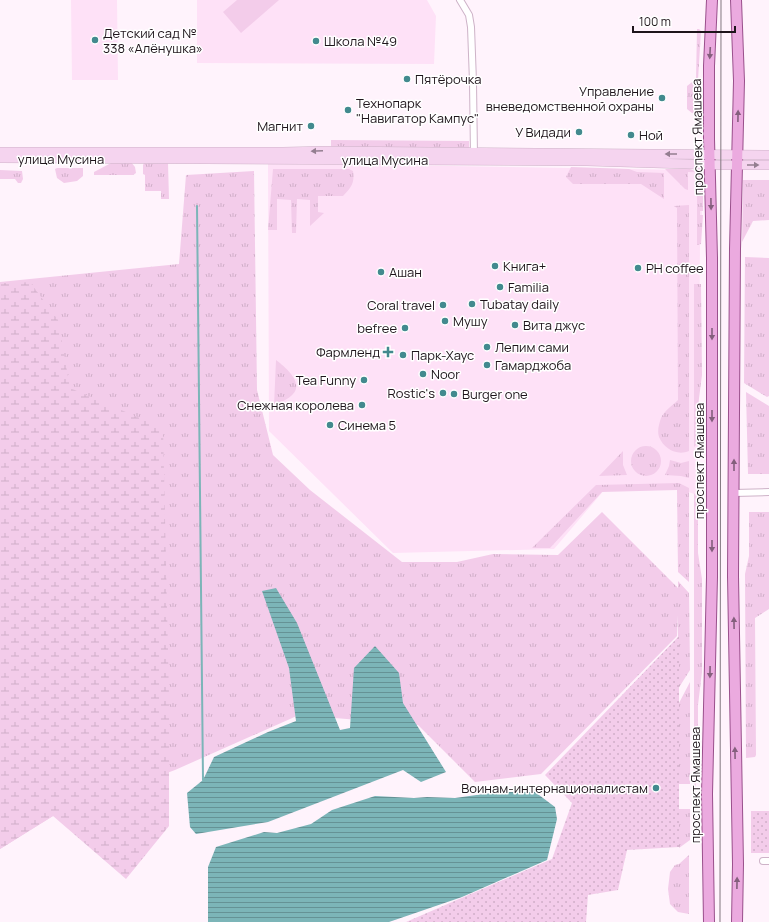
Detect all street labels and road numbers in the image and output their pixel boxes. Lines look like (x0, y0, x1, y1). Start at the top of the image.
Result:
street label: проспект Ямашева (687, 79, 707, 195)
street label: улица Мусина (18, 150, 104, 168)
street label: улица Мусина (342, 151, 428, 169)
street label: проспект Ямашева (690, 403, 708, 519)
street label: проспект Ямашева (686, 727, 704, 843)

